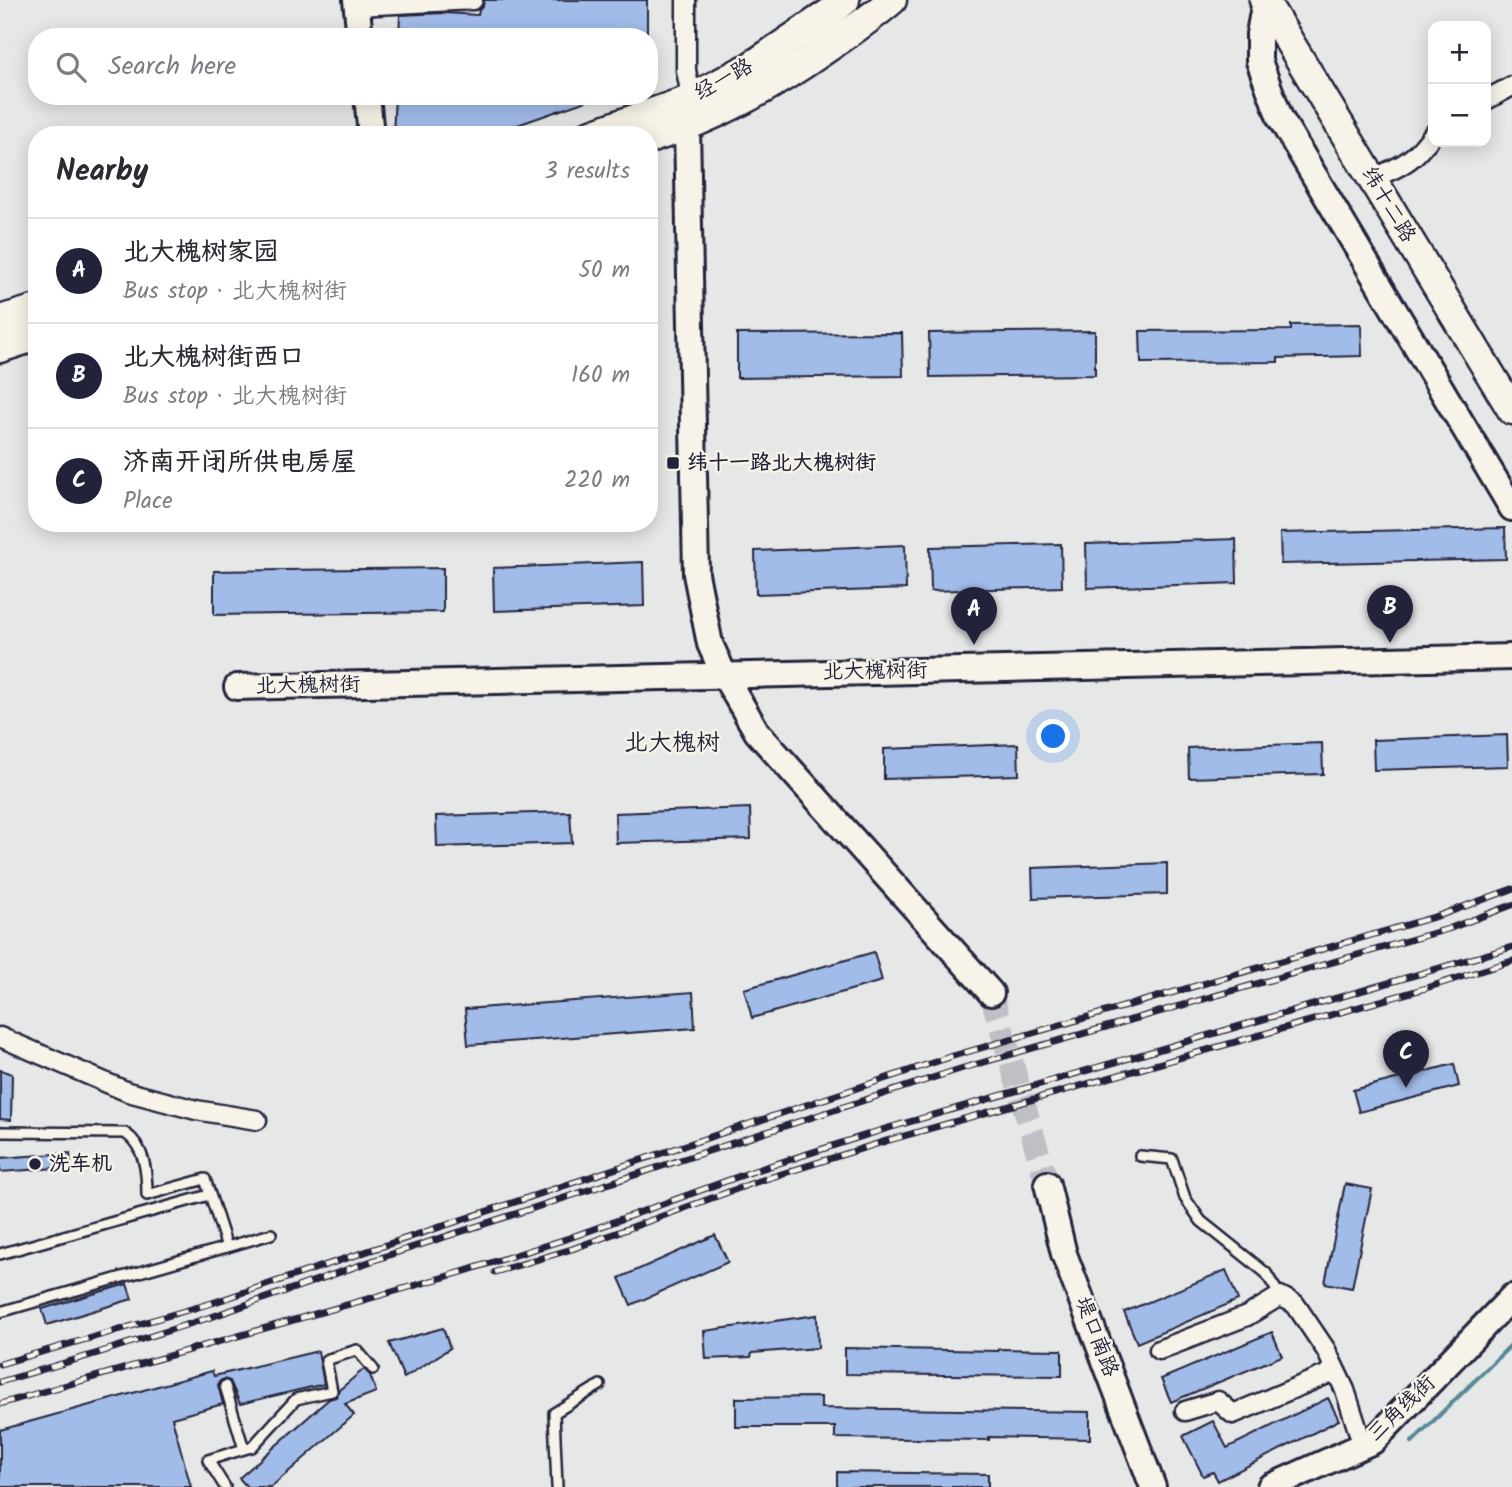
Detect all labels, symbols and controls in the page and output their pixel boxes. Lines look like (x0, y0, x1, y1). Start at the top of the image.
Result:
map controls (1428, 21, 1491, 147)
button: + (1428, 21, 1491, 84)
search box (28, 28, 658, 105)
text: Search here (108, 46, 236, 88)
icon: search (52, 48, 90, 86)
street label: 经一路 (688, 50, 760, 110)
button: − (1428, 84, 1491, 147)
text: Nearby (56, 148, 148, 196)
text: 3 results (544, 154, 630, 190)
street label: 纬十二路 (1352, 161, 1424, 249)
text: 北大槐树家园 (123, 232, 279, 274)
text: A (72, 253, 86, 289)
text: 50 m (579, 253, 630, 289)
text: Bus stop · 北大槐树街 (123, 274, 347, 310)
text: 北大槐树街西口 (123, 337, 305, 379)
text: B (72, 358, 86, 394)
text: 160 m (571, 358, 630, 394)
text: Bus stop · 北大槐树街 (123, 379, 347, 415)
text: 济南开闭所供电房屋 (123, 442, 357, 484)
place label: 纬十一路北大槐树街 (687, 447, 876, 480)
marker: 纬十一路北大槐树街 (665, 455, 681, 471)
text: C (72, 463, 86, 499)
text: 220 m (564, 463, 630, 499)
text: Place (123, 484, 173, 520)
pin: B (1367, 585, 1413, 643)
pin: A (951, 587, 997, 645)
street label: 北大槐树街 (822, 655, 928, 689)
street label: 北大槐树街 (255, 669, 361, 703)
your location (1036, 719, 1070, 753)
district label: 北大槐树 (624, 724, 720, 763)
pin: C (1383, 1030, 1429, 1088)
place label: 洗车机 (49, 1148, 112, 1181)
marker: 洗车机 (27, 1156, 43, 1172)
street label: 堤口南路 (1066, 1292, 1126, 1382)
street label: 三角线街 (1360, 1368, 1444, 1450)

